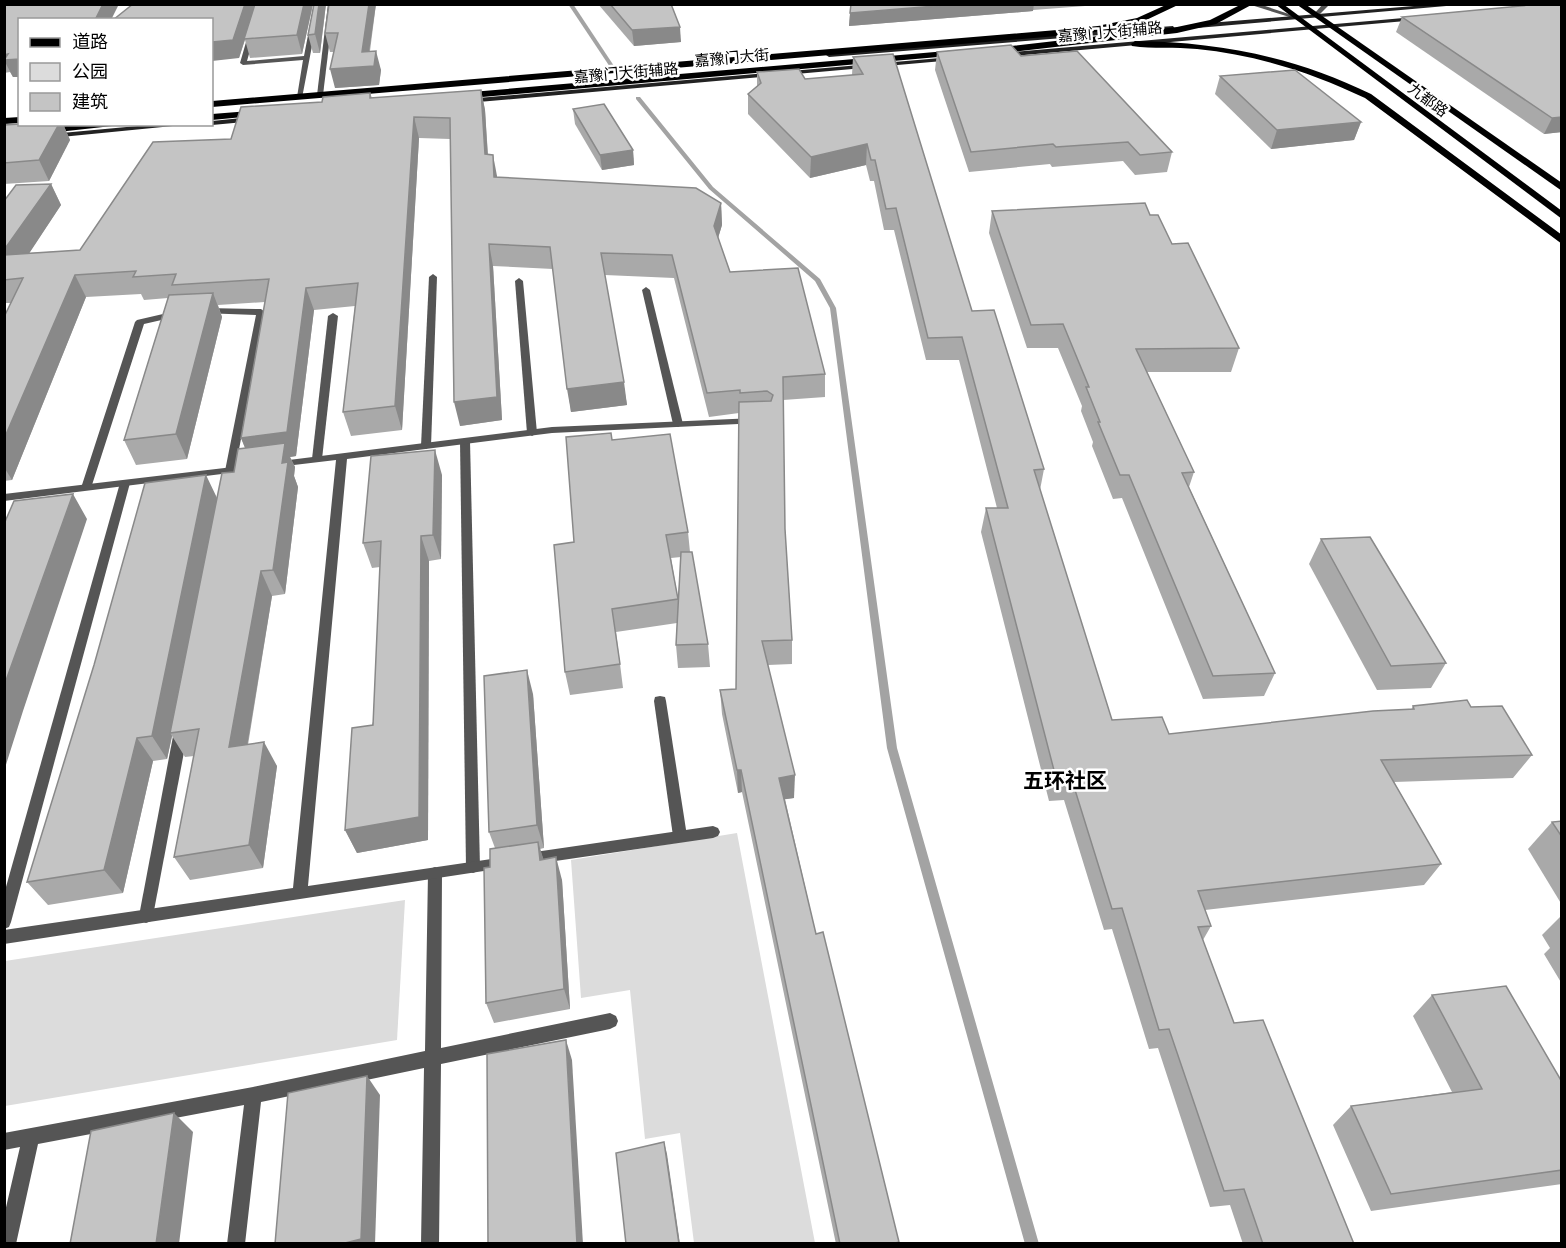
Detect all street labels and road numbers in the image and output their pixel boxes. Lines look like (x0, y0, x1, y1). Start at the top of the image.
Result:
street label: 嘉豫门大街辅路 (1057, 17, 1163, 46)
street label: 嘉豫门大街 (694, 45, 770, 70)
street label: 嘉豫门大街辅路 (573, 58, 679, 87)
street label: 九都路 (1405, 78, 1452, 121)

